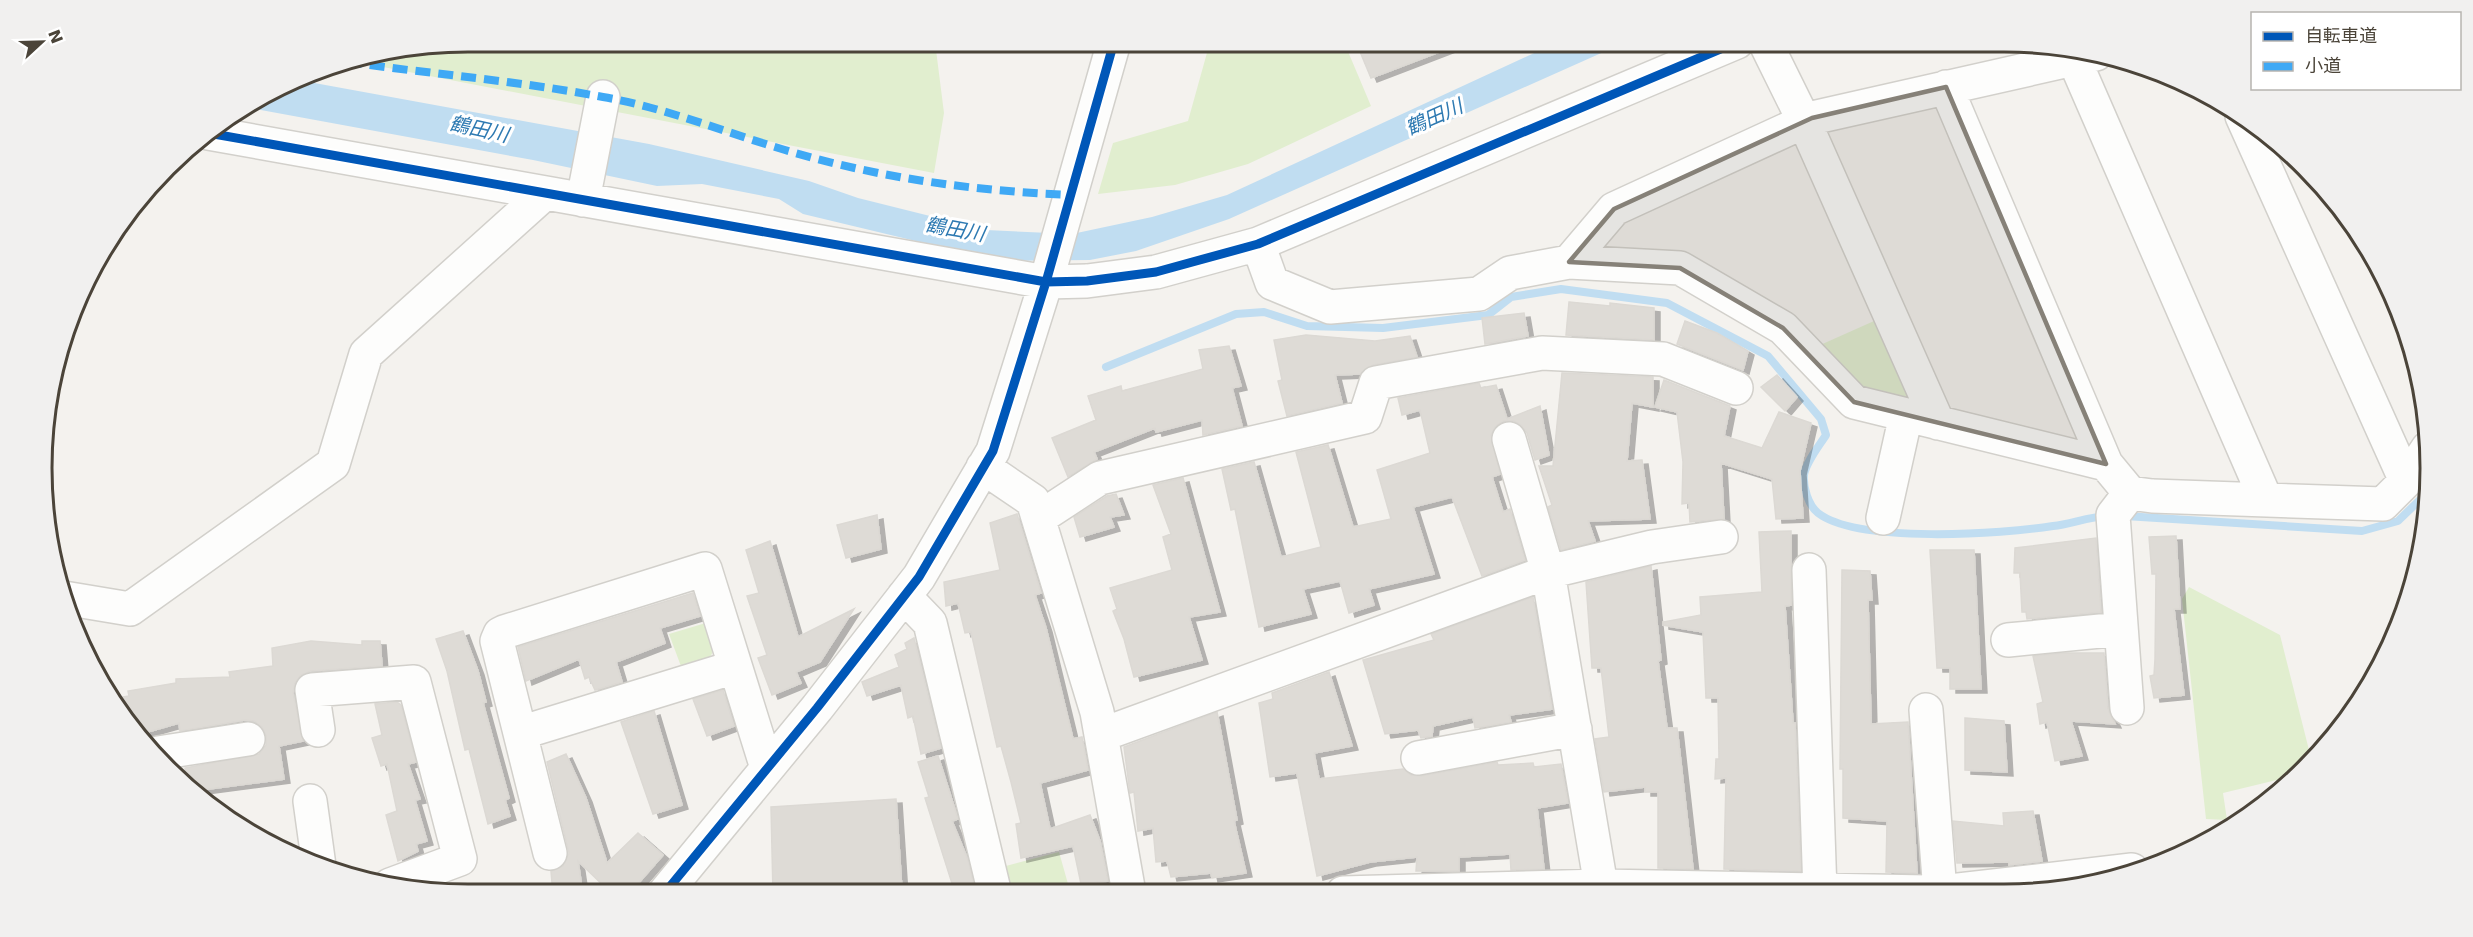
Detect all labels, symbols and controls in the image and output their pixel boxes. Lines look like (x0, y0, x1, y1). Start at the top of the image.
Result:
north arrow (12, 12, 72, 72)
legend (2251, 12, 2461, 90)
text: 自転車道 (2305, 25, 2377, 46)
text: N (44, 27, 67, 46)
text: 小道 (2305, 55, 2341, 76)
water label: 鶴田川 (1402, 93, 1468, 140)
water label: 鶴田川 (447, 111, 513, 147)
water label: 鶴田川 (923, 212, 989, 246)

